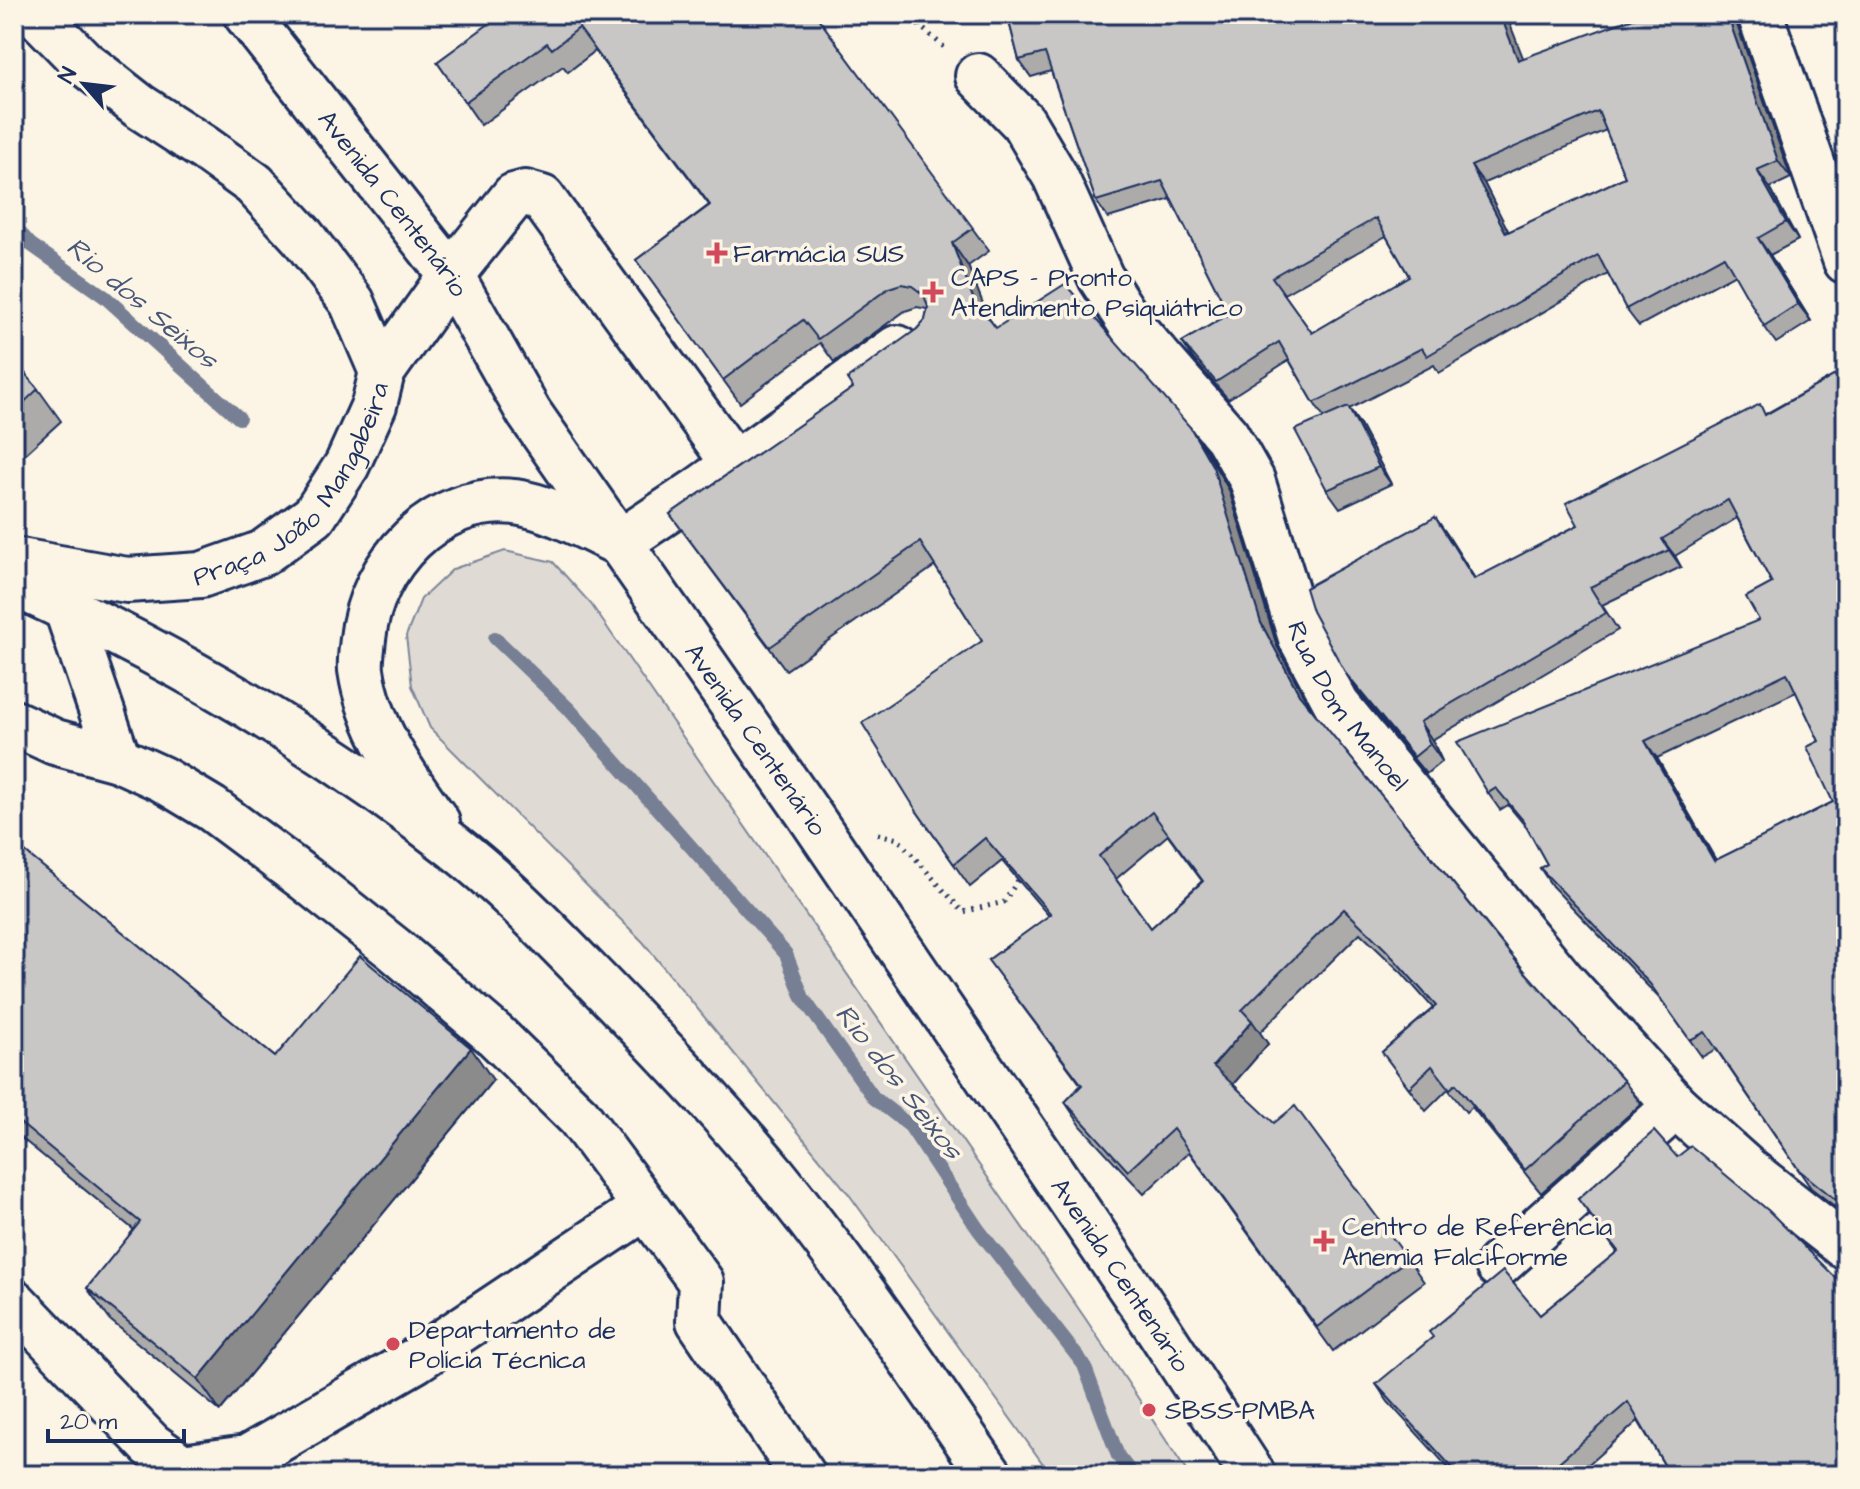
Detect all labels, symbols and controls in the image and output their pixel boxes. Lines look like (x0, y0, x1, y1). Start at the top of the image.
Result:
north arrow (44, 44, 124, 124)
text: N (51, 62, 85, 89)
street label: Avenida Centenário (309, 103, 477, 304)
water label: Rio dos Seixos (58, 228, 228, 379)
place label: Farmácia SUS (733, 236, 904, 272)
marker: Farmácia SUS (708, 244, 726, 262)
place label: CAPS - Pronto Atendimento Psiquiátrico (951, 260, 1243, 326)
marker: CAPS - Pronto Atendimento Psiquiátrico (922, 281, 944, 303)
street label: Praça João Mangabeira (188, 379, 398, 595)
street label: Rua Dom Manoel (1278, 617, 1417, 799)
street label: Avenida Centenário (676, 636, 836, 844)
water label: Rio dos Seixos (826, 996, 973, 1169)
street label: Avenida Centenário (1042, 1171, 1199, 1380)
place label: Centro de Referência Anemia Falciforme (1342, 1209, 1612, 1275)
marker: Centro de Referência Anemia Falciforme (1313, 1230, 1335, 1252)
place label: Departamento de Polícia Técnica (409, 1312, 616, 1378)
marker: Departamento de Polícia Técnica (384, 1335, 402, 1353)
scale bar (48, 1393, 184, 1443)
place label: SBSS-PMBA (1165, 1393, 1315, 1429)
marker: SBSS-PMBA (1140, 1401, 1158, 1419)
text: 20 m (60, 1405, 117, 1439)

